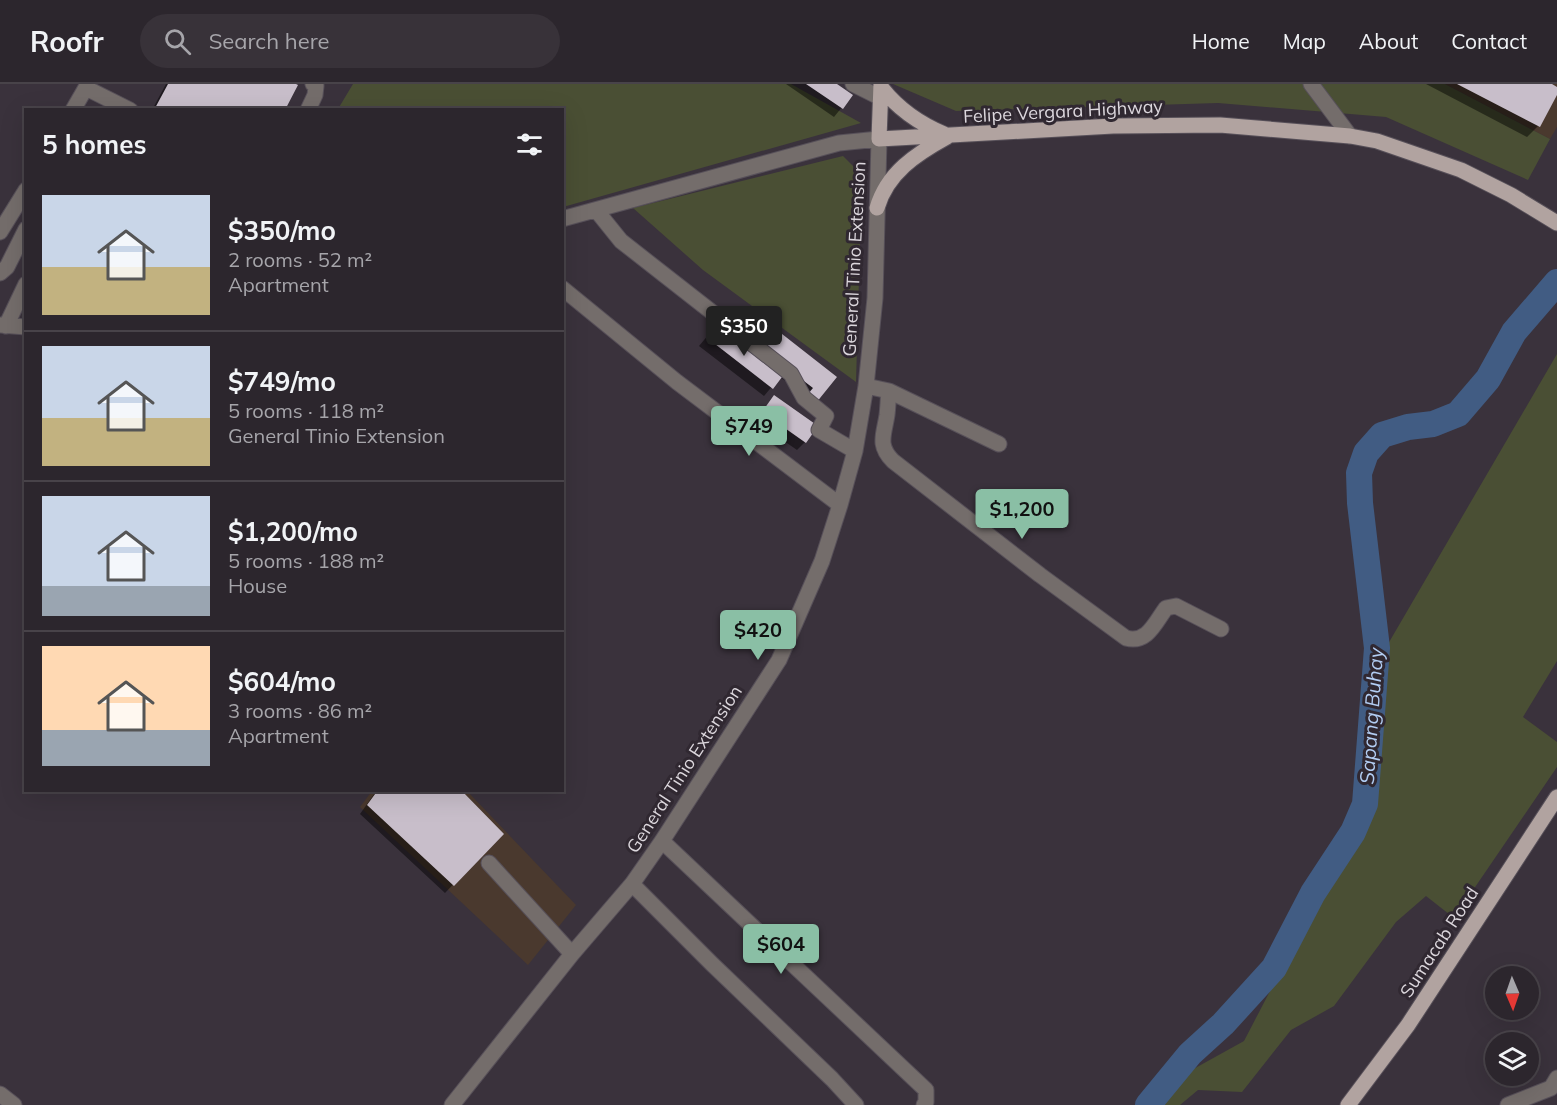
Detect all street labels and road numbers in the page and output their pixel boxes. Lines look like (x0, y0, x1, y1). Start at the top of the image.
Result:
street label: Felipe Vergara Highway (963, 94, 1164, 128)
street label: General Tinio Extension (837, 161, 871, 357)
street label: General Tinio Extension (621, 681, 747, 857)
street label: Sumacab Road (1395, 882, 1483, 1002)

